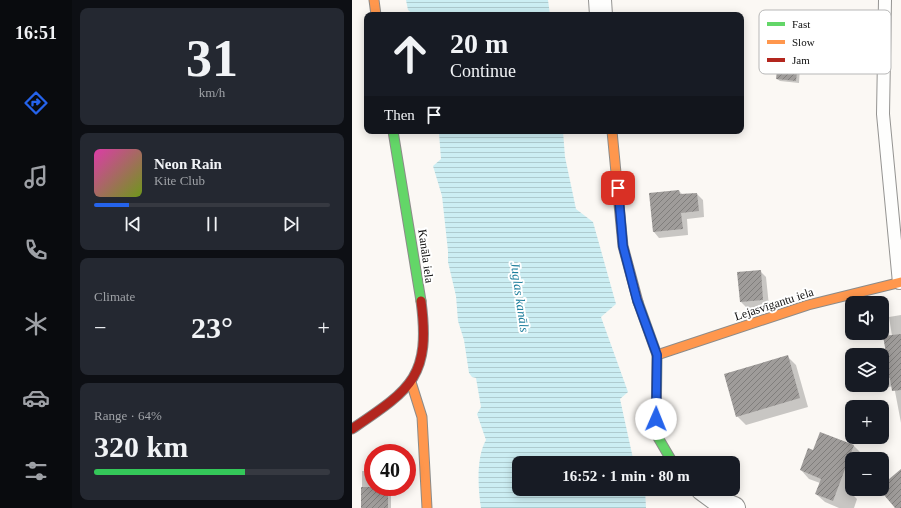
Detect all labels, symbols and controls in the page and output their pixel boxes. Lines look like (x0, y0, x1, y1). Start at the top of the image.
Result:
legend (759, 10, 891, 74)
text: Fast (792, 18, 810, 30)
text: 16:51 (15, 23, 57, 43)
icon: ahead (384, 28, 436, 80)
text: 20 m (450, 28, 508, 59)
text: 31 (186, 30, 238, 87)
text: Slow (792, 36, 815, 48)
text: Jam (792, 54, 810, 66)
text: Continue (450, 61, 516, 81)
text: km/h (199, 85, 225, 100)
icon: directions (22, 89, 50, 117)
icon: arrive (423, 104, 445, 126)
text: Then (384, 107, 415, 123)
text: Neon Rain (154, 156, 222, 172)
icon: music (22, 163, 50, 191)
pin (601, 171, 635, 205)
text: Kite Club (154, 173, 205, 188)
icon: arrive (607, 177, 629, 199)
icon: previous (122, 213, 144, 235)
icon: pause (201, 213, 223, 235)
icon: next (280, 213, 302, 235)
street label: Kanāla iela (415, 228, 437, 285)
icon: phone (22, 236, 50, 264)
water label: Juglas kanāls (508, 261, 532, 333)
street label: Lejasvīgantu iela (733, 284, 816, 323)
text: Climate (94, 289, 135, 304)
map controls (845, 296, 889, 496)
button: sound (845, 296, 889, 340)
icon: climate (22, 310, 50, 338)
text: 23° (191, 311, 233, 344)
text: − (94, 315, 106, 340)
text: + (318, 315, 330, 340)
button: layers (845, 348, 889, 392)
icon: car (22, 384, 50, 412)
position arrow (635, 398, 677, 440)
button: + (845, 400, 889, 444)
text: Range · 64% (94, 408, 162, 423)
text: 320 km (94, 430, 188, 463)
speed limit sign: 40 (364, 444, 416, 496)
button: − (845, 452, 889, 496)
icon: filters (22, 457, 50, 485)
text: 16:52 · 1 min · 80 m (562, 468, 690, 484)

